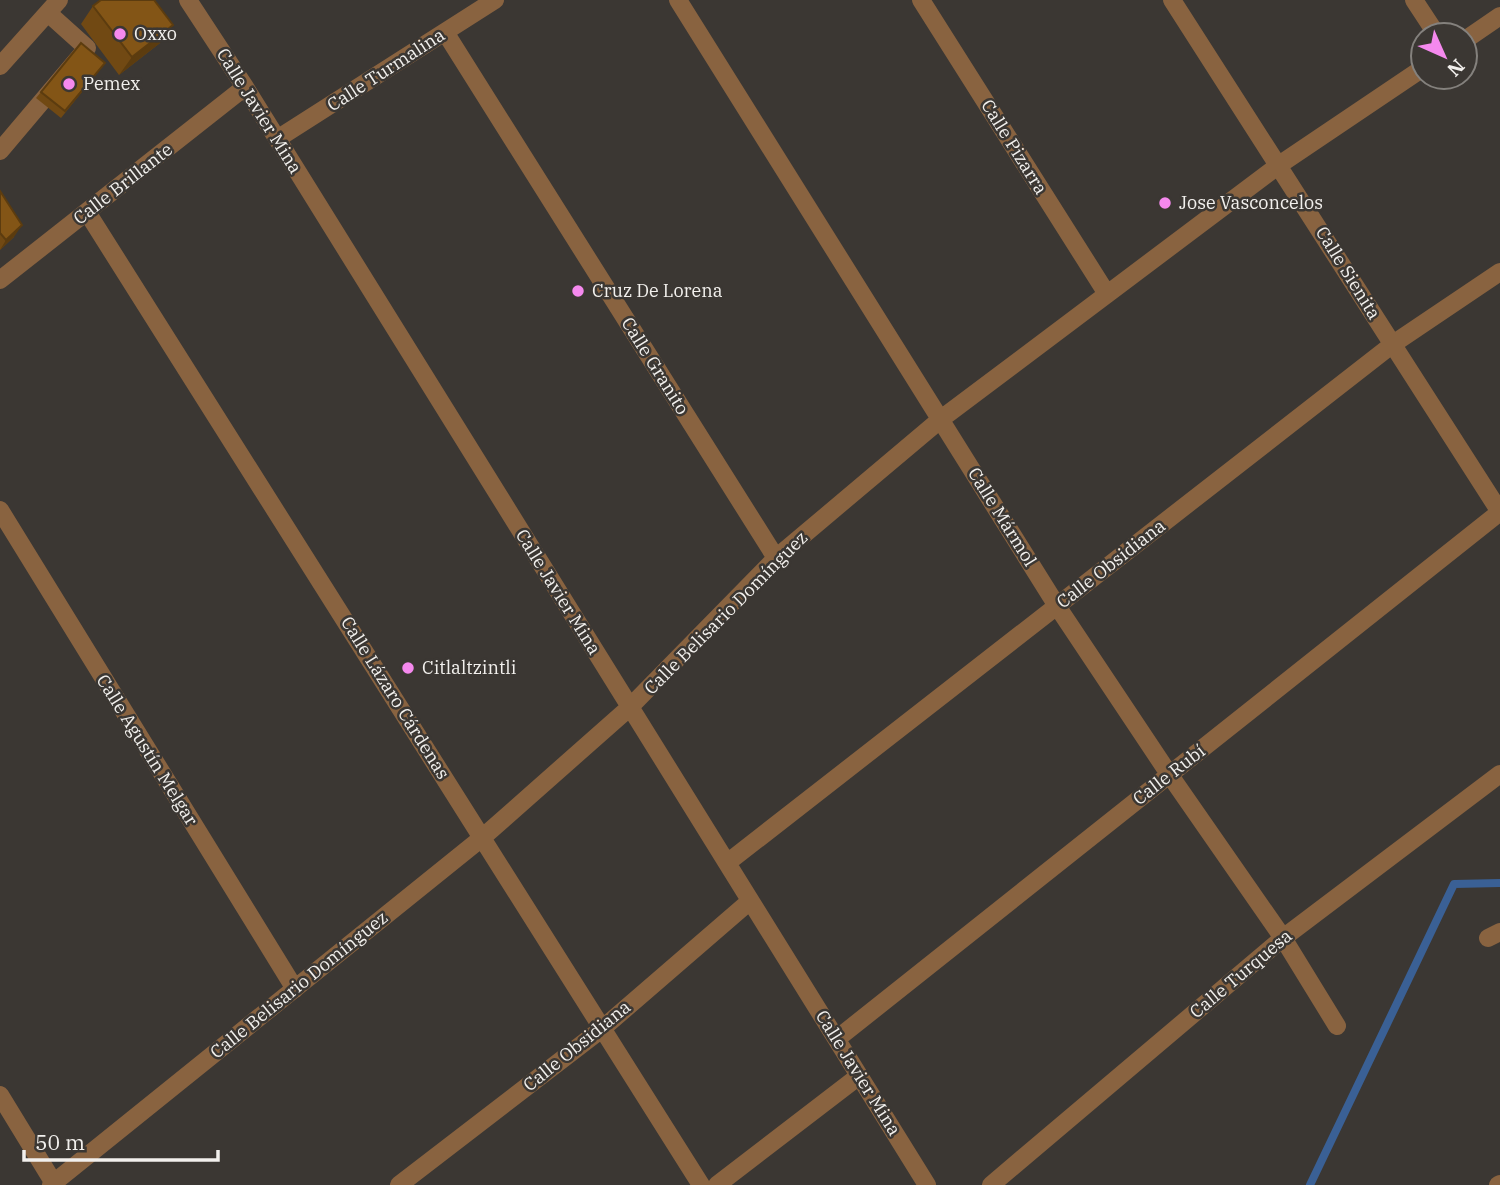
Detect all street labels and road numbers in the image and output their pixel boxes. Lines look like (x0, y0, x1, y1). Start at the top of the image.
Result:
street label: Calle Turmalina (323, 23, 449, 116)
street label: Calle Javier Mina (212, 44, 307, 178)
street label: Calle Pizarra (976, 95, 1053, 199)
street label: Calle Brillante (68, 138, 177, 230)
street label: Calle Sienita (1311, 222, 1386, 324)
street label: Calle Granito (616, 313, 694, 419)
street label: Calle Mármol (963, 463, 1042, 570)
street label: Calle Obsidiana (1052, 514, 1170, 613)
street label: Calle Javier Mina (511, 525, 606, 659)
street label: Calle Belisario Domínguez (639, 526, 812, 699)
street label: Calle Lázaro Cárdenas (336, 612, 455, 783)
street label: Calle Agustín Melgar (92, 670, 203, 830)
street label: Calle Rubí (1128, 739, 1210, 810)
street label: Calle Belisario Domínguez (205, 906, 392, 1063)
street label: Calle Turquesa (1185, 924, 1297, 1023)
street label: Calle Obsidiana (518, 995, 635, 1096)
street label: Calle Javier Mina (811, 1006, 906, 1140)

